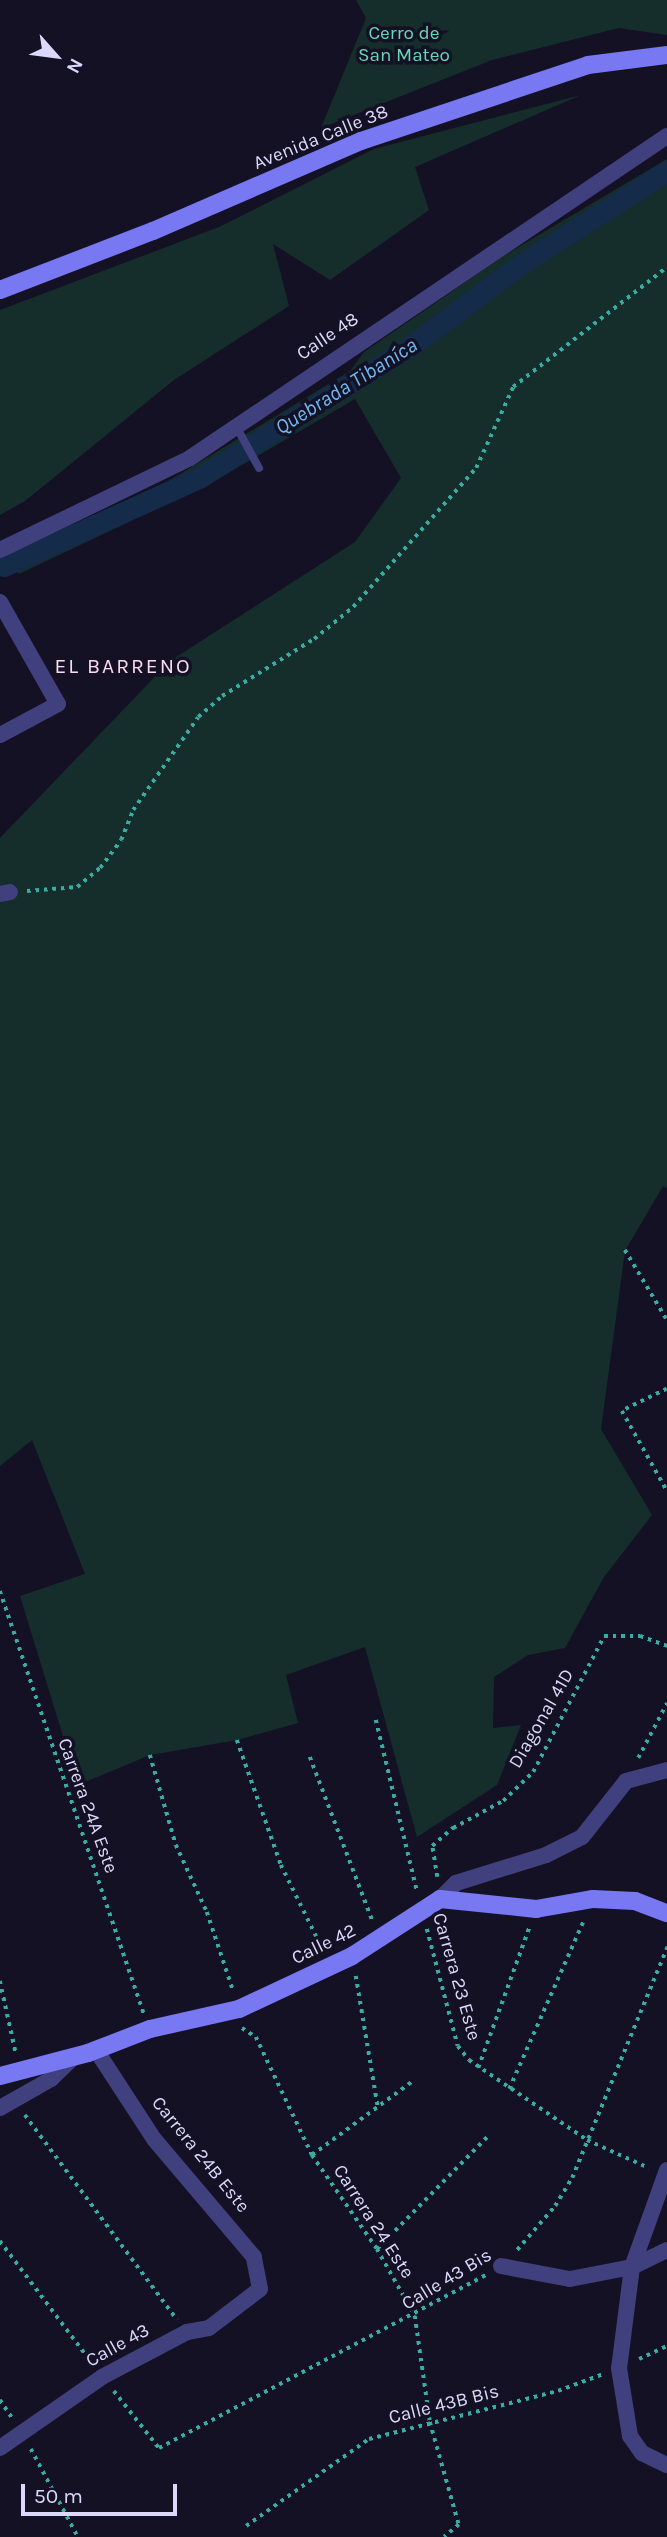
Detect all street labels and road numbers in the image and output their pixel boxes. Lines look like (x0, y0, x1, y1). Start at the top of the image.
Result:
street label: Avenida Calle 38 (250, 101, 392, 175)
street label: Calle 48 (293, 308, 363, 366)
street label: Diagonal 41D (504, 1665, 580, 1773)
street label: Carrera 24A Este (52, 1735, 122, 1877)
street label: Carrera 23 Este (427, 1911, 485, 2043)
street label: Calle 42 (288, 1920, 360, 1970)
street label: Carrera 24B Este (146, 2092, 254, 2218)
street label: Carrera 24 Este (328, 2161, 418, 2283)
street label: Calle 43 Bis (398, 2244, 496, 2316)
street label: Calle 43 (82, 2319, 154, 2373)
street label: Calle 43B Bis (387, 2380, 501, 2430)

